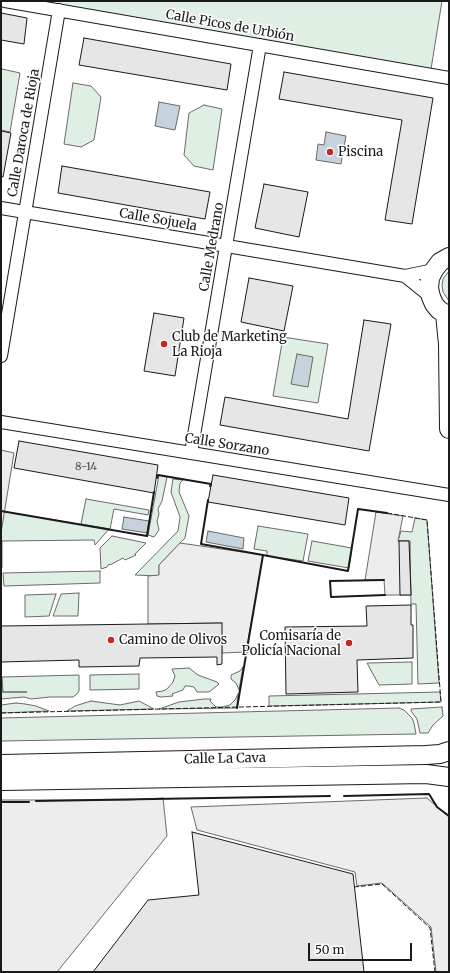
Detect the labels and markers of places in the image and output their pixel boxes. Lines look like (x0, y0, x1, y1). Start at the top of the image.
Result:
place label: Piscina (338, 144, 383, 160)
marker: Piscina (325, 147, 335, 157)
place label: Club de Marketing La Rioja (172, 329, 287, 360)
marker: Club de Marketing La Rioja (159, 339, 169, 349)
place label: Comisaría de Policía Nacional (242, 628, 341, 659)
place label: Camino de Olivos (119, 632, 227, 648)
marker: Camino de Olivos (106, 635, 116, 645)
marker: Comisaría de Policía Nacional (344, 638, 354, 648)

